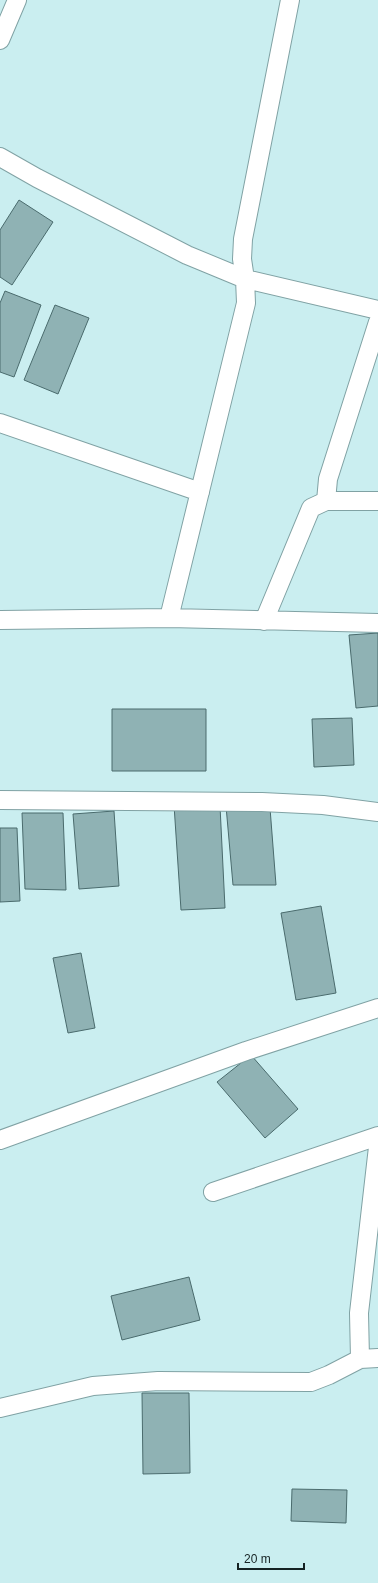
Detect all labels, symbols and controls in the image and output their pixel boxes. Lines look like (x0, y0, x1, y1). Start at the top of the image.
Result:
scale bar (238, 1545, 304, 1571)
text: 20 m (244, 1552, 271, 1566)

